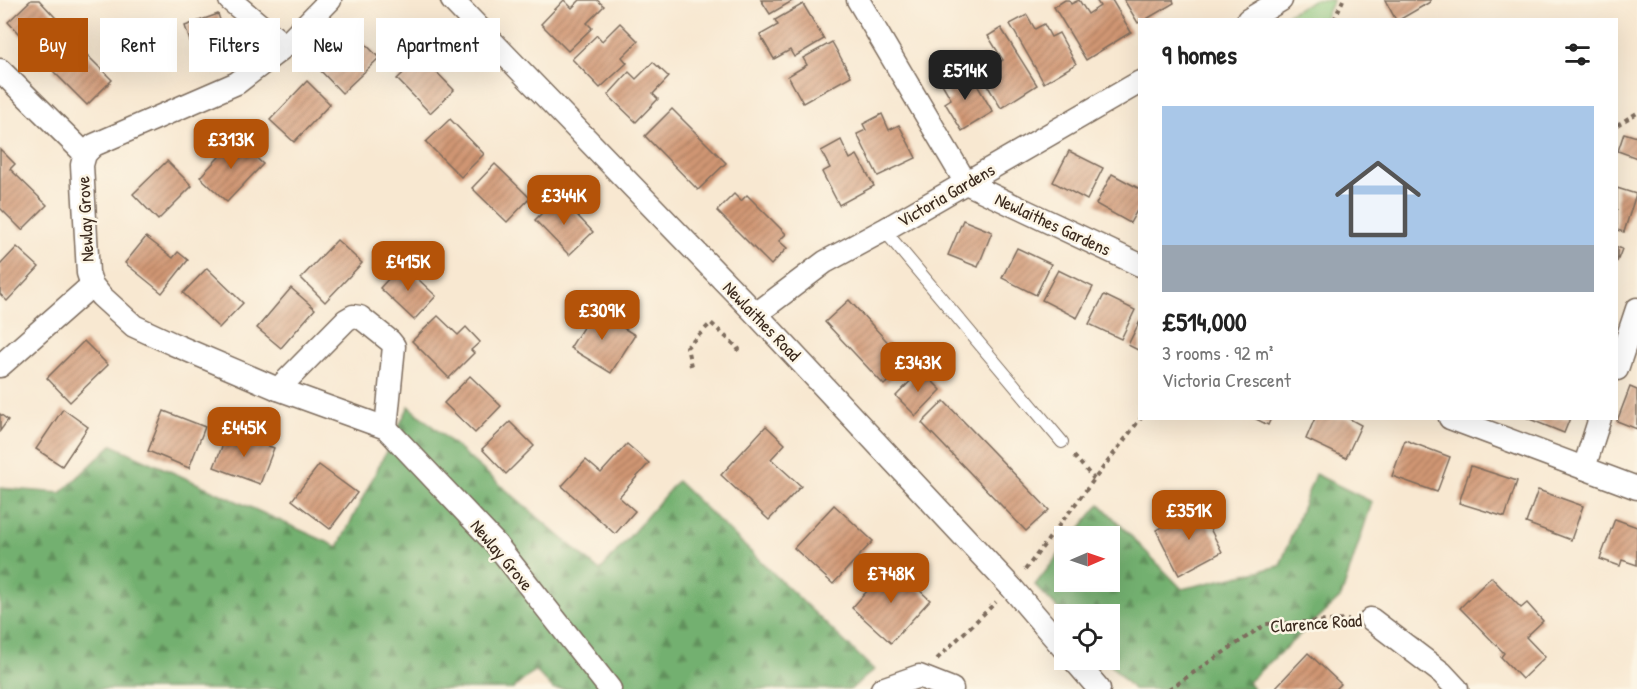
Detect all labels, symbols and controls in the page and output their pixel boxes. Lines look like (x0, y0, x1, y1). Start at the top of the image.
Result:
chip: Buy (18, 18, 88, 72)
chip: Rent (100, 18, 177, 72)
chip: Filters (189, 18, 280, 72)
chip: New (292, 18, 364, 72)
chip: Apartment (376, 18, 500, 72)
text: 9 homes (1162, 37, 1237, 72)
icon: filters (1561, 38, 1594, 71)
pin: £514K (923, 50, 1007, 101)
text: £514K (943, 56, 987, 83)
pin: £313K (189, 119, 273, 170)
text: £313K (208, 125, 254, 152)
icon: home (1324, 145, 1432, 253)
street label: Victoria Gardens (893, 157, 999, 233)
street label: Newlay Grove (70, 175, 100, 263)
pin: £344K (522, 175, 606, 226)
text: £344K (541, 181, 587, 208)
street label: Newlaithes Gardens (991, 186, 1115, 262)
pin: £415K (366, 241, 450, 292)
text: £415K (386, 247, 430, 274)
street label: Newlaithes Road (717, 275, 807, 367)
pin: £309K (560, 290, 644, 341)
text: £309K (579, 296, 625, 323)
text: £514,000 (1162, 304, 1247, 339)
text: 3 rooms · 92 m² (1162, 339, 1273, 366)
pin: £343K (876, 342, 960, 393)
text: £343K (895, 348, 941, 375)
text: Victoria Crescent (1162, 366, 1291, 393)
pin: £445K (202, 407, 286, 458)
text: £445K (222, 413, 266, 440)
pin: £351K (1147, 490, 1231, 541)
text: £351K (1166, 496, 1212, 523)
street label: Newlay Grove (465, 514, 539, 596)
north arrow (1054, 526, 1120, 592)
map controls (1054, 526, 1120, 670)
pin: £748K (849, 553, 933, 604)
text: £748K (867, 559, 915, 586)
button: locate (1054, 604, 1120, 670)
street label: Clarence Road (1269, 607, 1363, 639)

